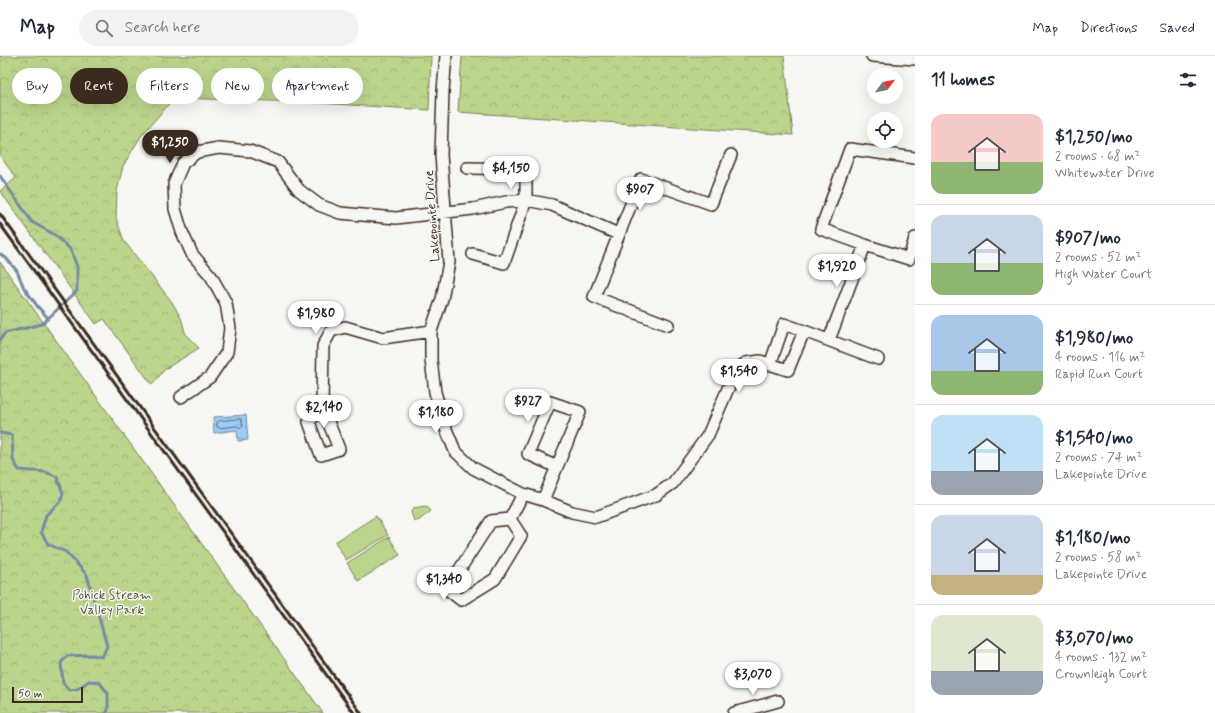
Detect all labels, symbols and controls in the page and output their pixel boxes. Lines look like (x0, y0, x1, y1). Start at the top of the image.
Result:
search box (79, 10, 359, 46)
text: Map (20, 15, 55, 40)
icon: search (93, 17, 115, 39)
text: Search here (125, 18, 200, 38)
text: Map (1032, 19, 1058, 37)
text: Directions (1080, 19, 1138, 37)
text: Saved (1160, 19, 1195, 37)
chip: Buy (12, 68, 62, 104)
chip: Rent (70, 68, 128, 104)
chip: Filters (136, 68, 203, 104)
chip: New (211, 68, 264, 104)
chip: Apartment (272, 68, 363, 104)
north arrow (867, 68, 903, 104)
map controls (867, 68, 903, 148)
text: 11 homes (931, 69, 995, 91)
icon: filters (1177, 69, 1199, 91)
button: locate (867, 112, 903, 148)
text: $1,250/mo (1055, 126, 1132, 148)
pin: $1,250 (137, 130, 203, 164)
icon: home (963, 130, 1011, 178)
text: $1,250 (151, 134, 189, 151)
text: 2 rooms · 68 m² (1055, 148, 1140, 165)
pin: $4,150 (478, 156, 544, 190)
text: $4,150 (492, 160, 530, 177)
text: Whitewater Drive (1055, 165, 1155, 182)
street label: Lakepointe Drive (421, 169, 444, 262)
pin: $907 (616, 177, 664, 211)
text: $907 (626, 181, 654, 198)
text: $907/mo (1055, 227, 1121, 249)
icon: home (963, 231, 1011, 279)
text: 2 rooms · 52 m² (1055, 249, 1141, 266)
pin: $1,920 (804, 254, 870, 288)
text: $1,920 (817, 258, 857, 275)
text: High Water Court (1055, 266, 1152, 283)
pin: $1,980 (283, 301, 349, 335)
text: $1,980 (297, 305, 335, 322)
text: $1,980/mo (1055, 327, 1133, 349)
icon: home (963, 331, 1011, 379)
text: 4 rooms · 116 m² (1055, 349, 1145, 366)
pin: $1,540 (706, 359, 772, 393)
text: $1,540 (720, 363, 758, 380)
text: Rapid Run Court (1055, 366, 1143, 383)
pin: $927 (504, 389, 552, 423)
text: $927 (514, 393, 542, 410)
pin: $2,140 (291, 395, 357, 429)
text: $2,140 (305, 399, 343, 416)
pin: $1,180 (403, 400, 469, 434)
text: $1,180 (418, 404, 454, 421)
text: $1,540/mo (1055, 427, 1133, 449)
icon: home (963, 431, 1011, 479)
text: 2 rooms · 74 m² (1055, 449, 1142, 466)
text: Lakepointe Drive (1055, 466, 1147, 483)
text: $1,180/mo (1055, 527, 1130, 549)
icon: home (963, 531, 1011, 579)
text: 2 rooms · 58 m² (1055, 549, 1142, 566)
text: Lakepointe Drive (1055, 566, 1147, 583)
pin: $1,340 (411, 567, 477, 601)
text: $1,340 (426, 571, 462, 588)
park label: Pohick Stream Valley Park (72, 587, 152, 619)
text: $3,070/mo (1055, 627, 1133, 649)
icon: home (963, 631, 1011, 679)
text: 4 rooms · 132 m² (1055, 649, 1147, 666)
pin: $3,070 (720, 662, 786, 696)
text: $3,070 (734, 666, 772, 683)
text: Crownleigh Court (1055, 666, 1147, 683)
scale bar (12, 685, 83, 704)
text: 50 m (18, 687, 43, 701)

